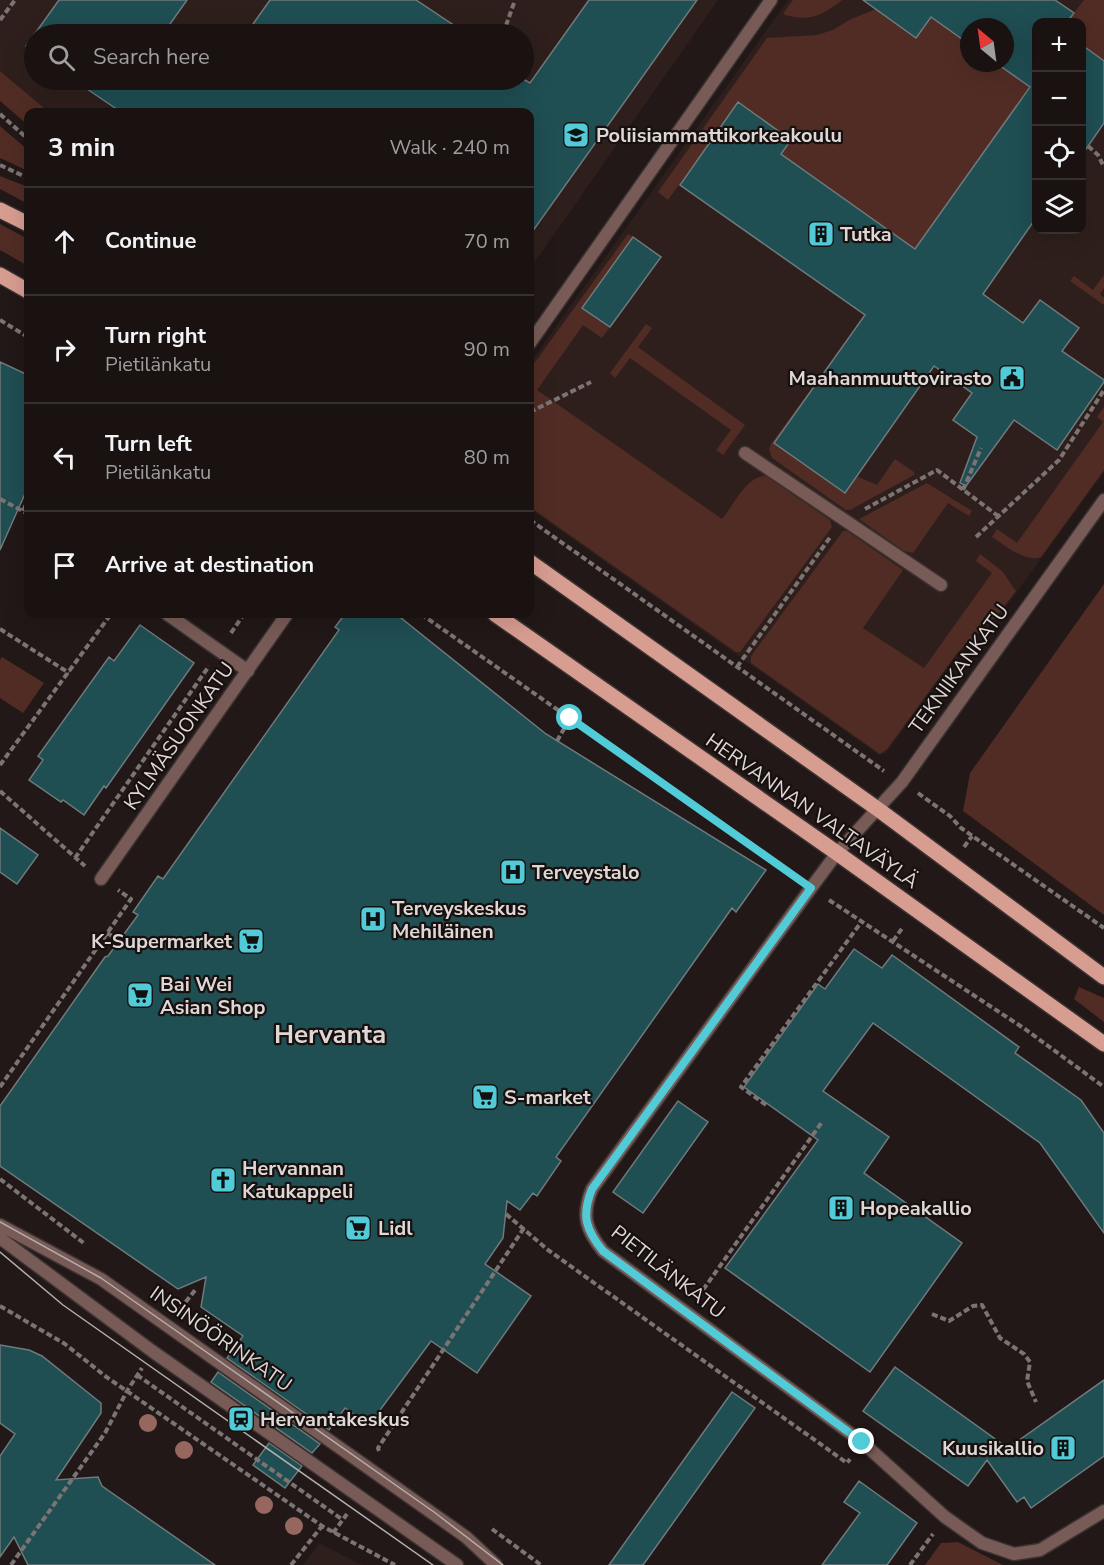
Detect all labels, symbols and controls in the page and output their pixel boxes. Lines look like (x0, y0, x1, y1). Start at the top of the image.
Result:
north arrow (960, 18, 1014, 72)
map controls (1032, 18, 1086, 234)
button: + (1032, 18, 1086, 72)
search box (24, 24, 534, 90)
icon: search (45, 41, 78, 74)
text: Search here (93, 42, 210, 72)
button: − (1032, 72, 1086, 126)
school or university icon: Poliisiammattikorkeakoulu (561, 120, 591, 150)
place label: Poliisiammattikorkeakoulu (596, 122, 842, 149)
button: locate (1032, 126, 1086, 180)
text: 3 min (48, 130, 115, 165)
text: Walk · 240 m (390, 134, 510, 161)
button: layers (1032, 180, 1086, 234)
building icon: Tutka (806, 219, 836, 249)
place label: Tutka (840, 221, 892, 248)
icon: ahead (48, 225, 81, 258)
text: Continue (105, 226, 196, 256)
text: 70 m (464, 228, 510, 255)
text: Turn right (105, 321, 206, 351)
icon: right (48, 333, 81, 366)
text: 90 m (464, 336, 510, 363)
text: Pietilänkatu (105, 351, 211, 378)
public building icon: Maahanmuuttovirasto (997, 363, 1027, 393)
place label: Maahanmuuttovirasto (789, 365, 992, 392)
text: Turn left (105, 429, 192, 459)
icon: left (48, 441, 81, 474)
text: 80 m (464, 444, 510, 471)
text: Pietilänkatu (105, 459, 211, 486)
icon: arrive (48, 549, 81, 582)
text: Arrive at destination (105, 550, 314, 580)
street label: TEKNIIKANKATU (903, 599, 1015, 739)
street label: KYLMÄSUONKATU (118, 657, 240, 815)
route start (556, 704, 582, 730)
street label: HERVANNAN VALTAVÄYLÄ (700, 727, 924, 895)
hospital icon: Terveystalo (498, 857, 528, 887)
place label: Terveystalo (532, 859, 640, 886)
place label: Terveyskeskus Mehiläinen (392, 895, 527, 945)
hospital icon: Terveyskeskus Mehiläinen (358, 904, 388, 934)
supermarket icon: K-Supermarket (236, 926, 266, 956)
place label: K-Supermarket (91, 928, 232, 955)
place label: Bai Wei Asian Shop (160, 971, 265, 1021)
supermarket icon: Bai Wei Asian Shop (125, 980, 155, 1010)
district label: Hervanta (274, 1017, 386, 1052)
supermarket icon: S-market (470, 1082, 500, 1112)
place label: S-market (504, 1084, 591, 1111)
place label: Hervannan Katukappeli (242, 1155, 353, 1205)
church icon: Hervannan Katukappeli (208, 1165, 238, 1195)
building icon: Hopeakallio (826, 1193, 856, 1223)
place label: Hopeakallio (860, 1195, 972, 1222)
supermarket icon: Lidl (343, 1213, 373, 1243)
place label: Lidl (378, 1215, 413, 1242)
street label: PIETILÄNKATU (605, 1219, 731, 1325)
street label: INSINÖÖRINKATU (145, 1280, 297, 1398)
station icon: Hervantakeskus (226, 1404, 256, 1434)
place label: Hervantakeskus (260, 1406, 410, 1433)
route end (848, 1428, 874, 1454)
building icon: Kuusikallio (1048, 1433, 1078, 1463)
place label: Kuusikallio (942, 1435, 1044, 1462)

